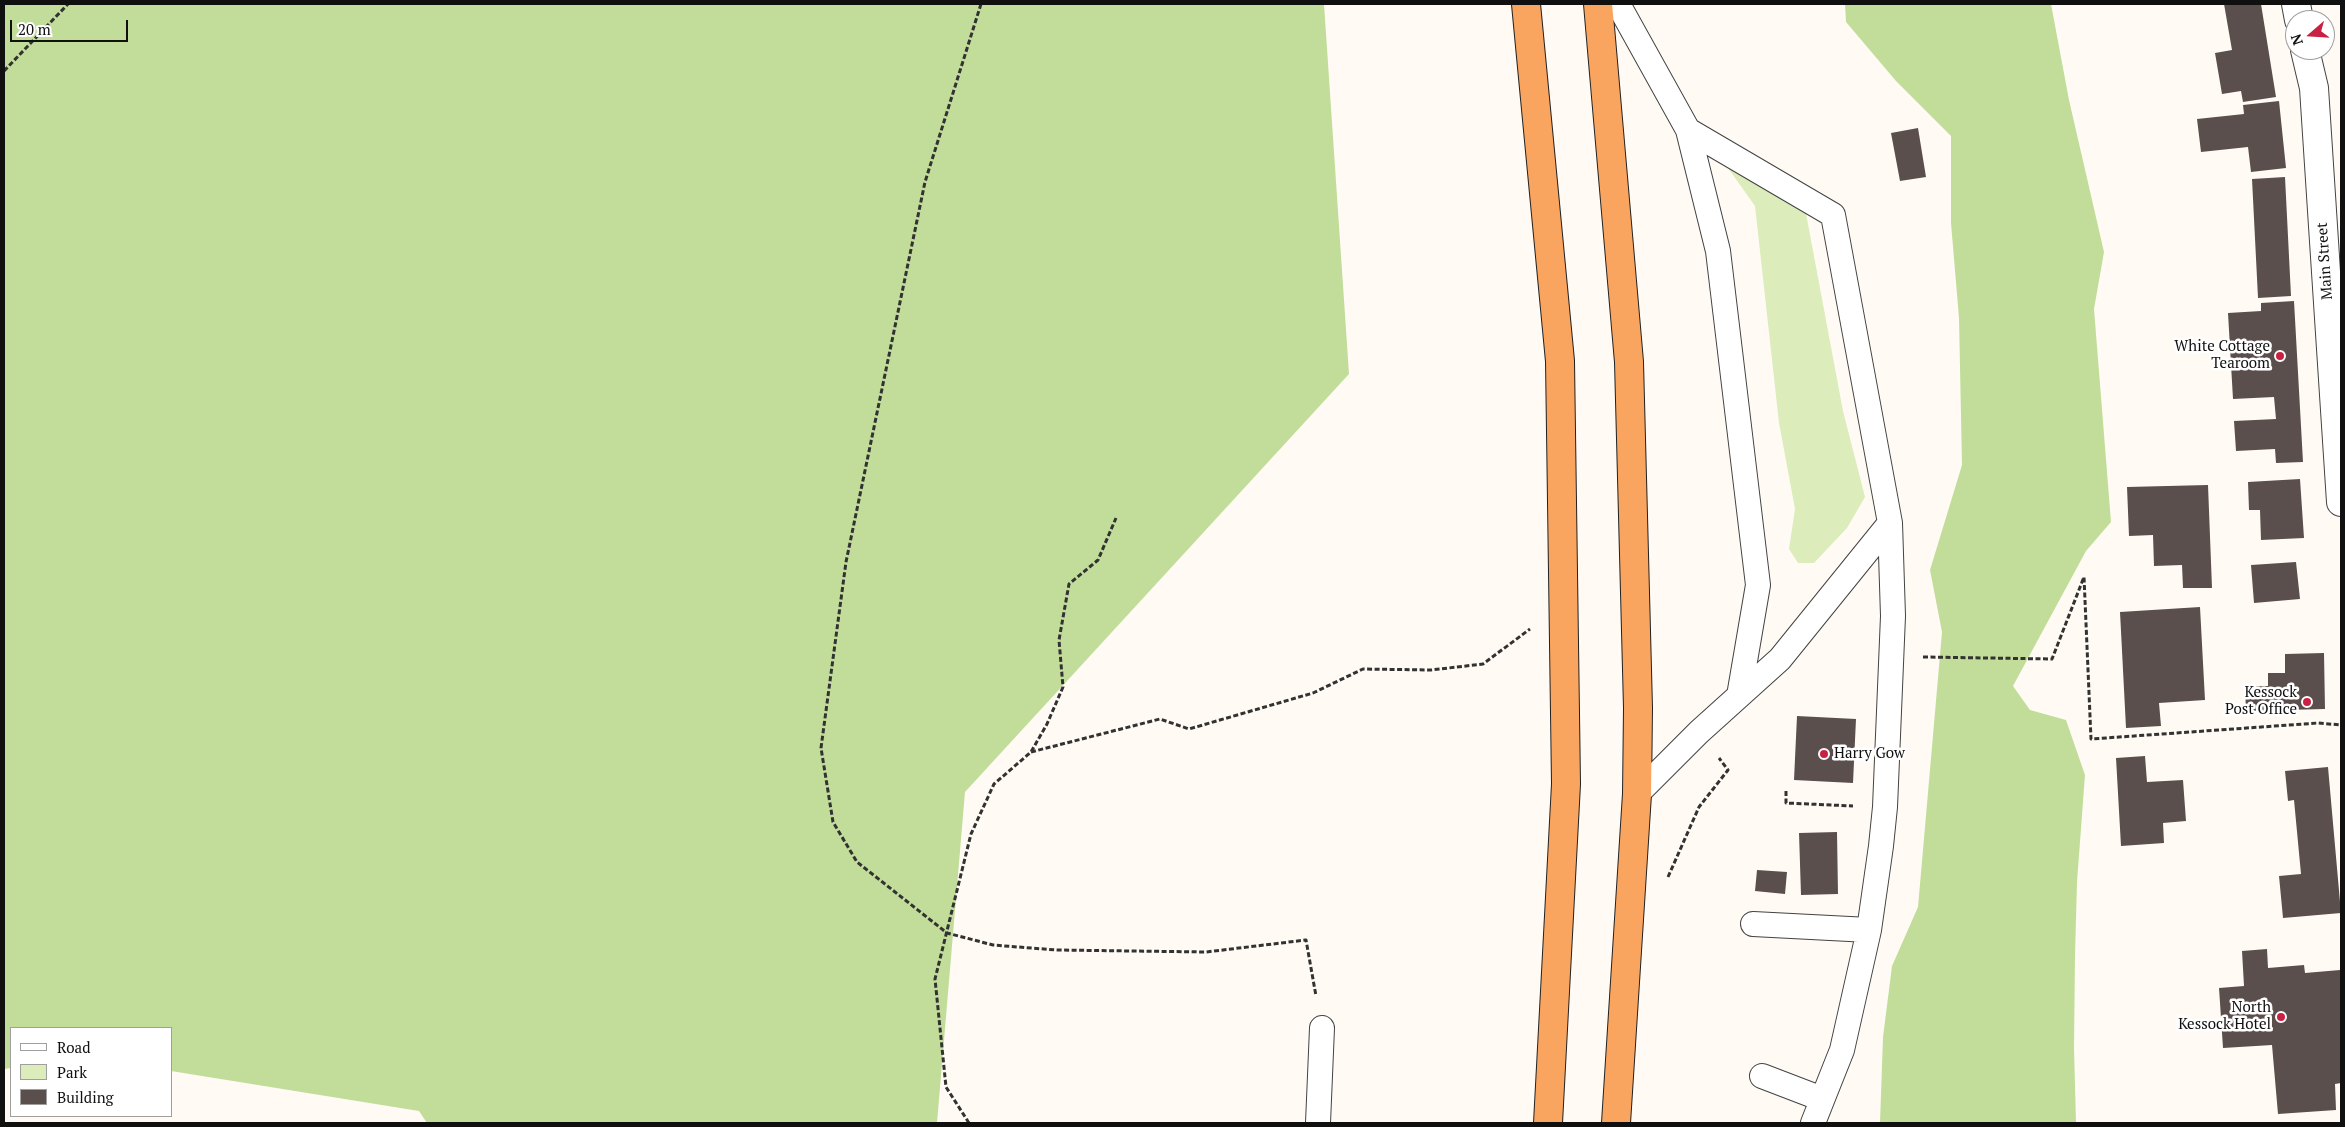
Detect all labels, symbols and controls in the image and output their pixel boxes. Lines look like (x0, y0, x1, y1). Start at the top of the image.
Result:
scale bar (12, 10, 130, 42)
north arrow (2285, 10, 2335, 60)
text: 20 m (18, 19, 51, 39)
text: N (2286, 32, 2307, 48)
street label: Main Street (2313, 222, 2337, 300)
place label: White Cottage Tearoom (2174, 338, 2270, 373)
marker: White Cottage Tearoom (2274, 350, 2286, 362)
place label: Kessock Post Office (2225, 684, 2297, 719)
marker: Kessock Post Office (2301, 696, 2313, 708)
place label: Harry Gow (1834, 745, 1905, 763)
marker: Harry Gow (1818, 748, 1830, 760)
place label: North Kessock Hotel (2178, 999, 2271, 1034)
marker: North Kessock Hotel (2275, 1011, 2287, 1023)
legend (10, 1027, 172, 1117)
text: Road (57, 1037, 90, 1057)
text: Park (57, 1062, 87, 1082)
text: Building (57, 1087, 114, 1107)

